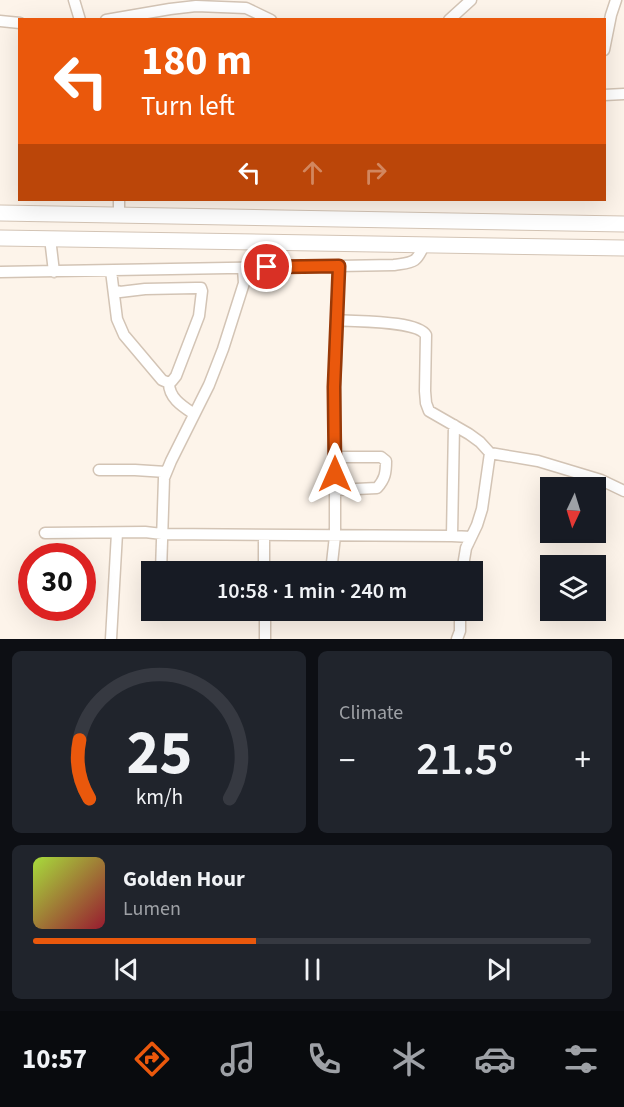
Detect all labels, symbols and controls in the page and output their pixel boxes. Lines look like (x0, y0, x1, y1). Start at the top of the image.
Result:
text: 180 m (141, 31, 252, 91)
icon: left (42, 42, 120, 120)
text: Turn left (141, 87, 235, 126)
icon: left (233, 156, 266, 189)
icon: ahead (296, 156, 329, 189)
icon: right (359, 156, 392, 189)
pin (241, 241, 292, 292)
icon: arrive (250, 250, 283, 283)
position arrow (303, 442, 367, 506)
north arrow (540, 477, 606, 543)
map controls (540, 477, 606, 621)
speed limit sign: 30 (18, 543, 96, 621)
button: layers (540, 555, 606, 621)
text: 10:58 · 1 min · 240 m (217, 575, 407, 607)
text: Climate (339, 699, 403, 727)
text: 25 (126, 709, 192, 798)
text: 21.5° (416, 728, 514, 792)
text: − (339, 737, 355, 784)
text: + (575, 737, 591, 784)
text: km/h (135, 782, 183, 813)
text: Golden Hour (123, 863, 245, 895)
text: Lumen (123, 895, 181, 923)
icon: previous (110, 953, 143, 986)
icon: pause (296, 953, 329, 986)
icon: next (482, 953, 515, 986)
icon: directions (131, 1038, 173, 1080)
icon: music (217, 1038, 259, 1080)
icon: phone (303, 1038, 345, 1080)
icon: climate (388, 1038, 430, 1080)
icon: car (474, 1038, 516, 1080)
icon: filters (560, 1038, 602, 1080)
text: 10:57 (22, 1040, 87, 1079)

